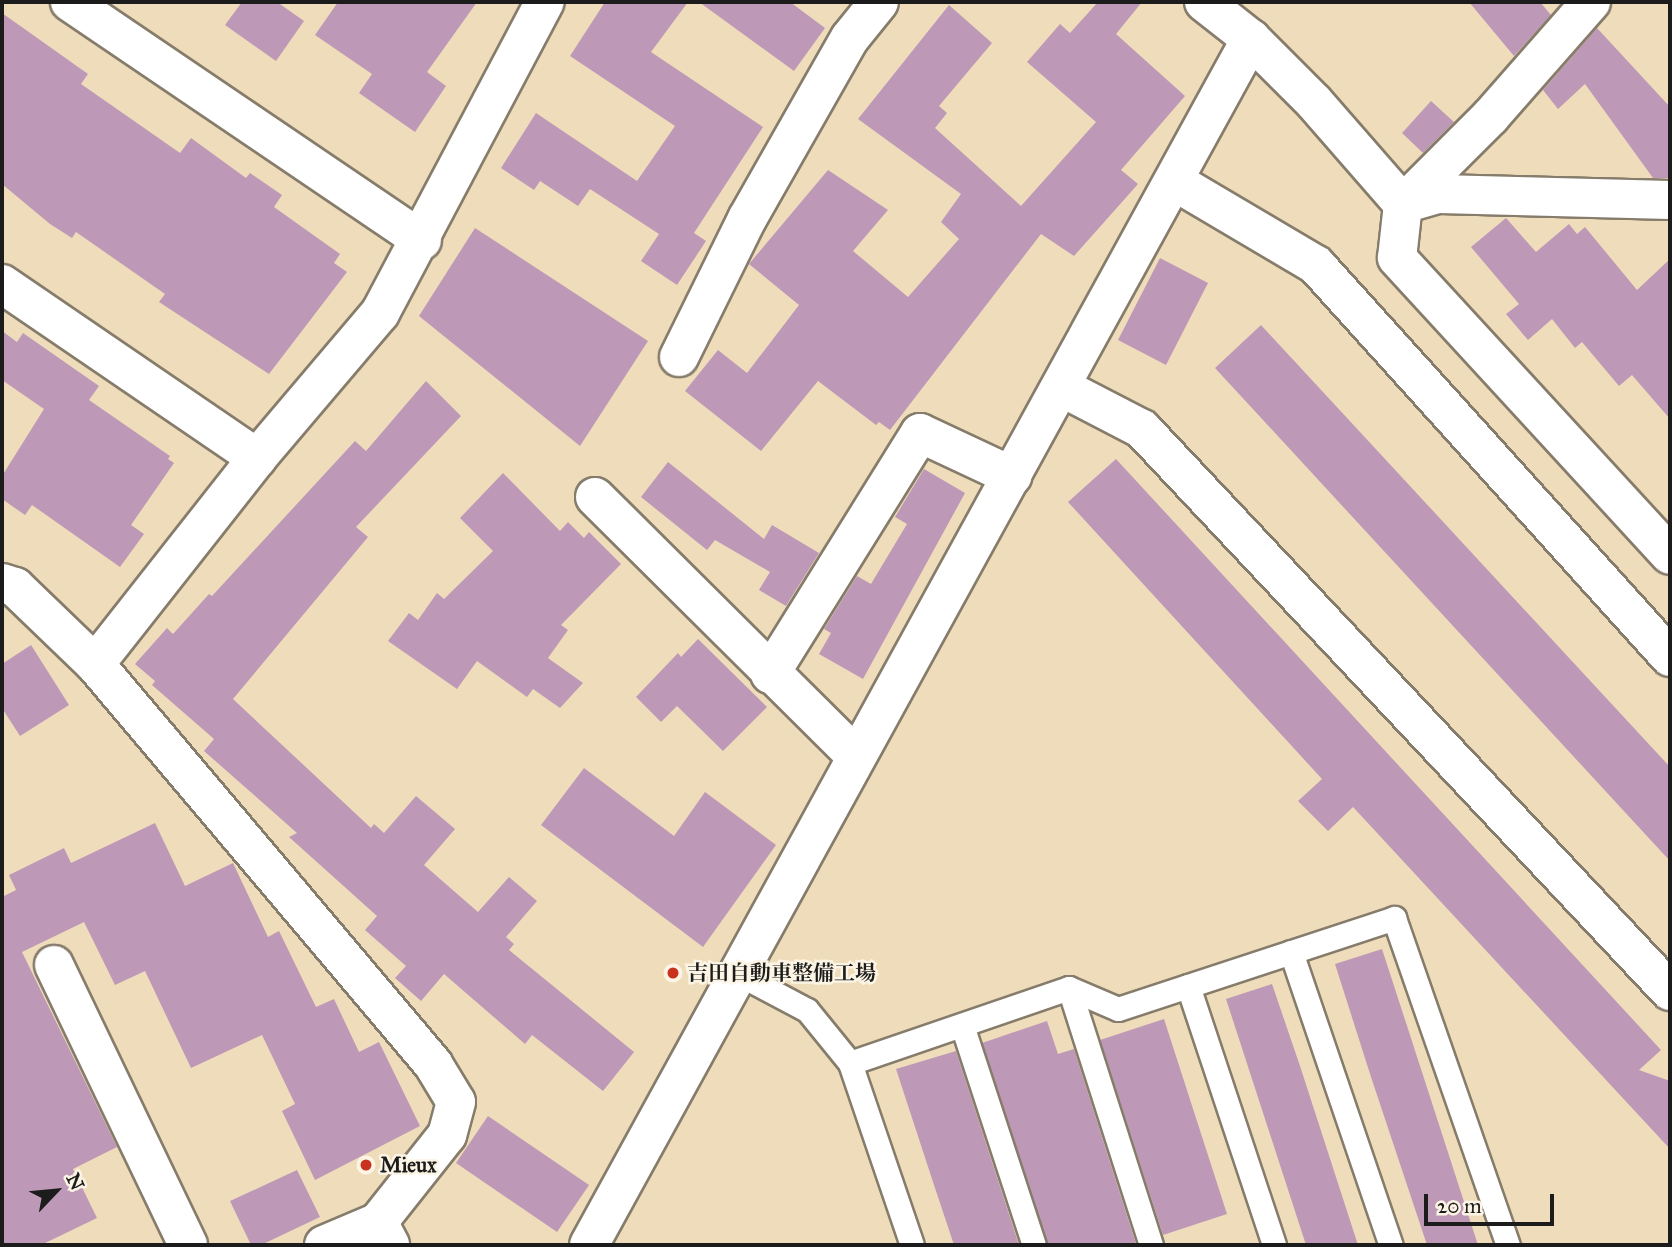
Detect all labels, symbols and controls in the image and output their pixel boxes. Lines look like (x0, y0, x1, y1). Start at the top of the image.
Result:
place label: 吉田自動車整備工場 (687, 960, 876, 986)
marker: 吉田自動車整備工場 (665, 965, 681, 981)
place label: Mieux (380, 1152, 437, 1178)
north arrow (21, 1156, 91, 1226)
marker: Mieux (358, 1157, 374, 1173)
text: N (61, 1169, 89, 1194)
scale bar (1427, 1180, 1556, 1224)
text: 20 m (1437, 1193, 1482, 1219)

